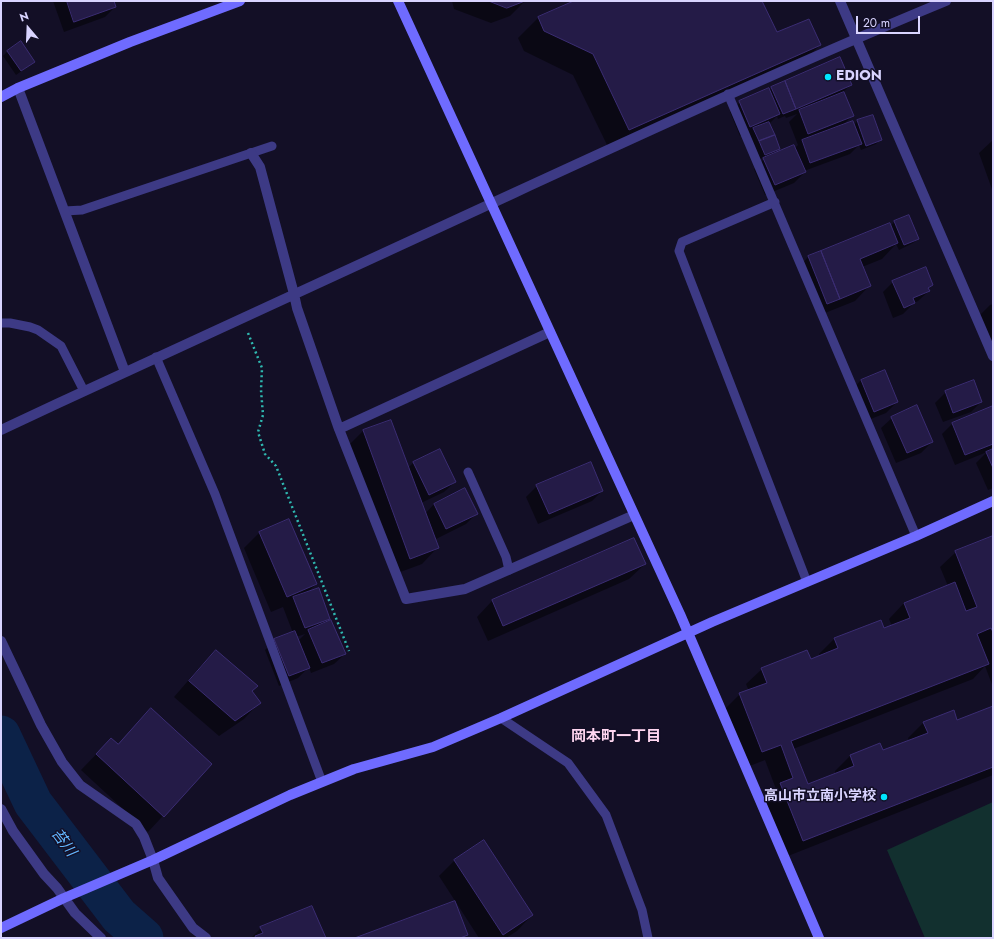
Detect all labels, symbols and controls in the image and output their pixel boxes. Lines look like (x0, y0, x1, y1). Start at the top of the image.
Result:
north arrow (8, 8, 48, 48)
text: N (17, 8, 31, 26)
scale bar (858, 8, 922, 34)
text: 20 m (863, 14, 890, 32)
place label: EDION (836, 69, 882, 85)
marker: EDION (823, 72, 833, 82)
district label: 岡本町一丁目 (571, 728, 661, 746)
place label: 高山市立南小学校 (764, 789, 876, 805)
marker: 高山市立南小学校 (879, 792, 889, 802)
water label: 苔川 (47, 826, 79, 860)

